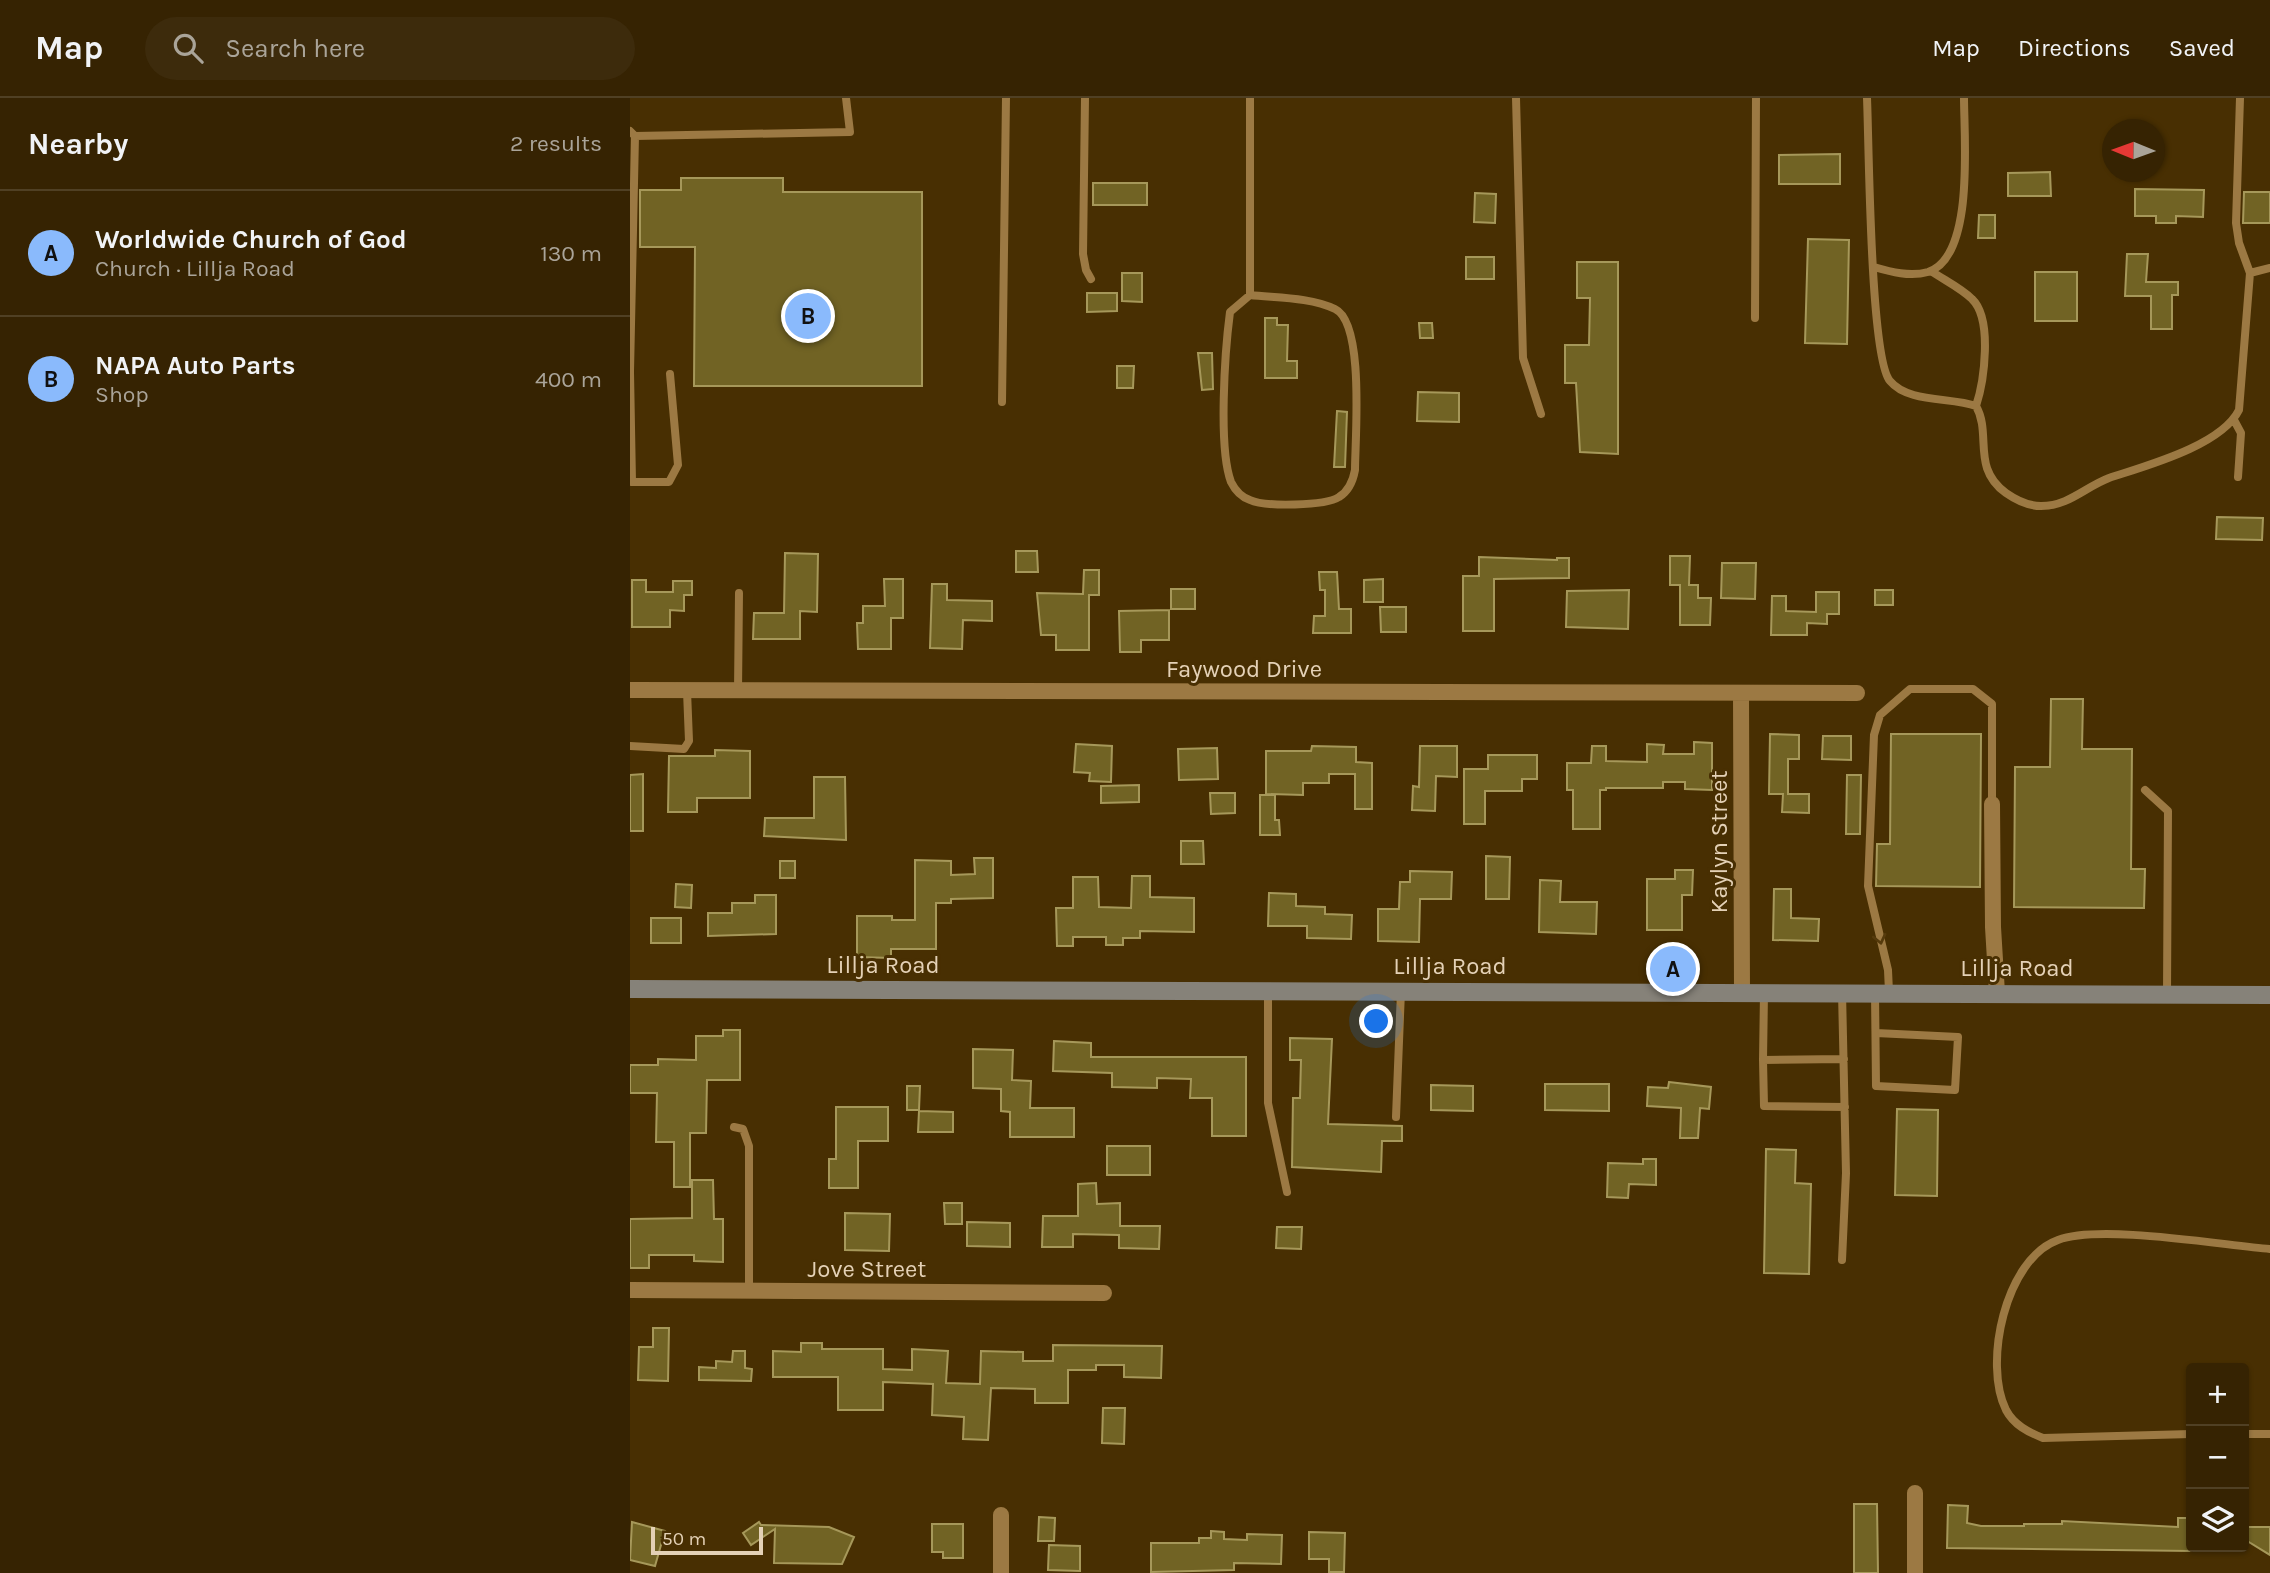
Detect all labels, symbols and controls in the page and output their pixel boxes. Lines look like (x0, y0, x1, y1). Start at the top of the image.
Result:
search box (145, 17, 635, 80)
text: Map (35, 29, 103, 67)
icon: search (169, 29, 207, 67)
text: Search here (225, 33, 365, 64)
text: Map (1932, 34, 1980, 62)
text: Directions (2018, 34, 2131, 62)
text: Saved (2169, 34, 2235, 62)
north arrow (2102, 119, 2165, 182)
text: Nearby (28, 126, 128, 162)
text: 2 results (510, 130, 602, 157)
text: Worldwide Church of God (95, 224, 407, 255)
text: A (44, 240, 58, 267)
text: 130 m (540, 240, 602, 267)
text: Church · Lillja Road (95, 255, 295, 282)
pin: B (785, 290, 831, 342)
text: NAPA Auto Parts (95, 350, 295, 381)
text: B (44, 366, 58, 393)
text: 400 m (535, 366, 602, 393)
text: Shop (95, 381, 149, 408)
street label: Faywood Drive (1166, 655, 1322, 683)
street label: Kaylyn Street (1705, 771, 1733, 913)
one-way arrow (1872, 933, 1887, 945)
pin: A (1650, 943, 1696, 995)
street label: Lillja Road (826, 951, 940, 979)
street label: Lillja Road (1393, 952, 1507, 980)
street label: Lillja Road (1960, 954, 2074, 982)
your location (1359, 1004, 1393, 1038)
street label: Jove Street (808, 1255, 926, 1283)
map controls (2186, 1363, 2249, 1552)
button: + (2186, 1363, 2249, 1426)
button: − (2186, 1426, 2249, 1489)
button: layers (2186, 1489, 2249, 1552)
scale bar (651, 1524, 763, 1556)
text: 50 m (662, 1528, 706, 1550)

